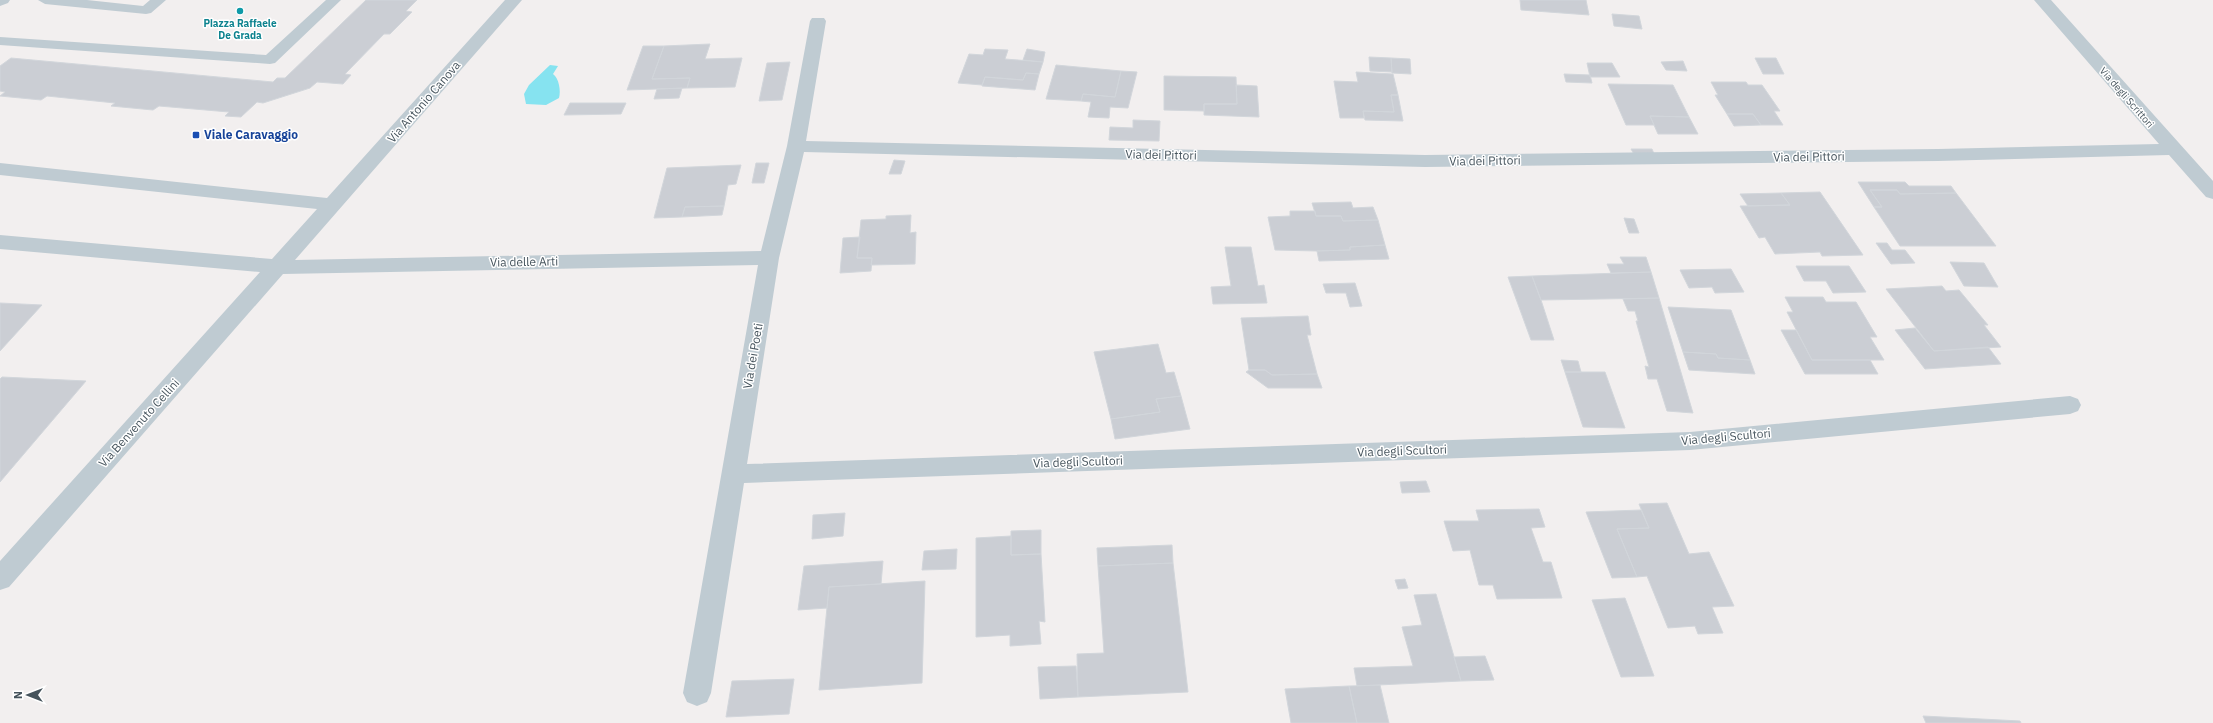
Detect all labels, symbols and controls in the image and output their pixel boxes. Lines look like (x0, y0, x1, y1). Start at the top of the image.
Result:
marker: Piazza Raffaele De Grada (235, 6, 245, 16)
place label: Piazza Raffaele De Grada (203, 17, 277, 42)
street label: Via Antonio Canova (384, 57, 464, 146)
street label: Via degli Scrittori (2097, 64, 2156, 130)
place label: Viale Caravaggio (204, 127, 298, 142)
marker: Viale Caravaggio (191, 130, 201, 140)
street label: Via dei Pittori (1125, 146, 1197, 163)
street label: Via dei Pittori (1773, 148, 1845, 165)
street label: Via dei Pittori (1449, 152, 1521, 169)
street label: Via delle Arti (490, 253, 558, 270)
street label: Via dei Poeti (739, 322, 766, 390)
street label: Via Benvenuto Cellini (95, 375, 182, 470)
street label: Via degli Scultori (1681, 425, 1771, 448)
street label: Via degli Scultori (1357, 441, 1447, 460)
street label: Via degli Scultori (1033, 452, 1123, 471)
north arrow (8, 675, 48, 715)
text: N (11, 691, 25, 699)

